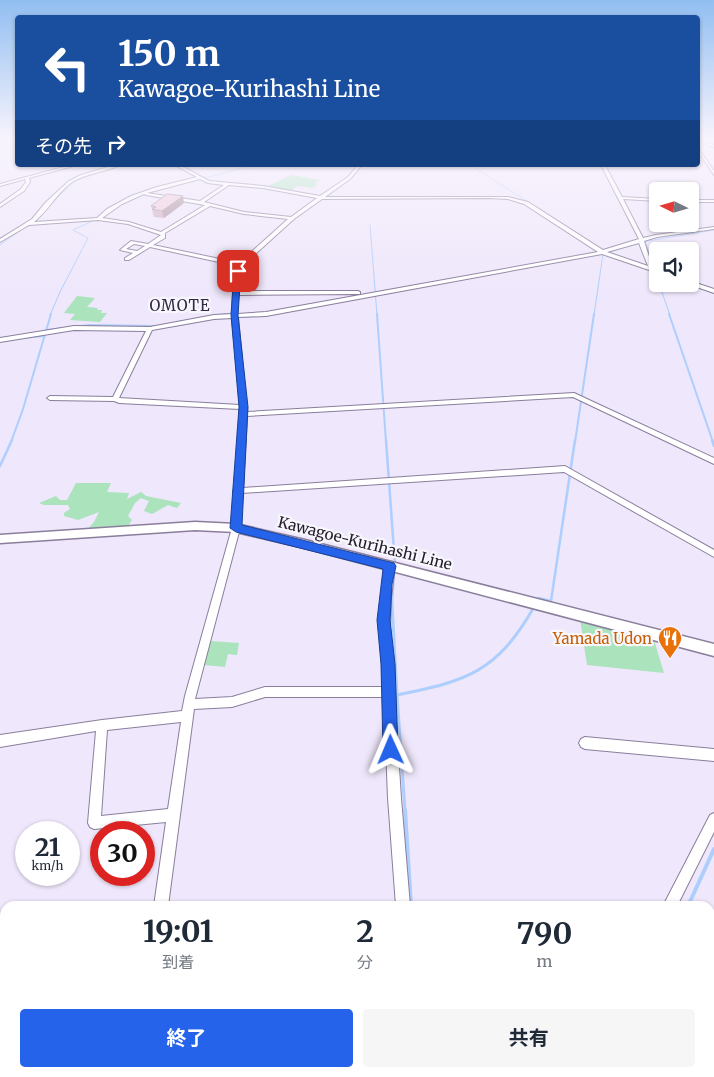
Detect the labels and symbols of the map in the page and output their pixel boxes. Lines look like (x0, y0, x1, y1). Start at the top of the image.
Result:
north arrow (649, 182, 699, 232)
pin (217, 250, 259, 292)
district label: OMOTE (150, 296, 210, 315)
street label: Kawagoe-Kurihashi Line (276, 512, 454, 574)
restaurant icon: Yamada Udon (657, 625, 683, 659)
place label: Yamada Udon (552, 629, 652, 648)
position arrow (364, 723, 416, 775)
speed limit sign: 30 (90, 821, 155, 886)

